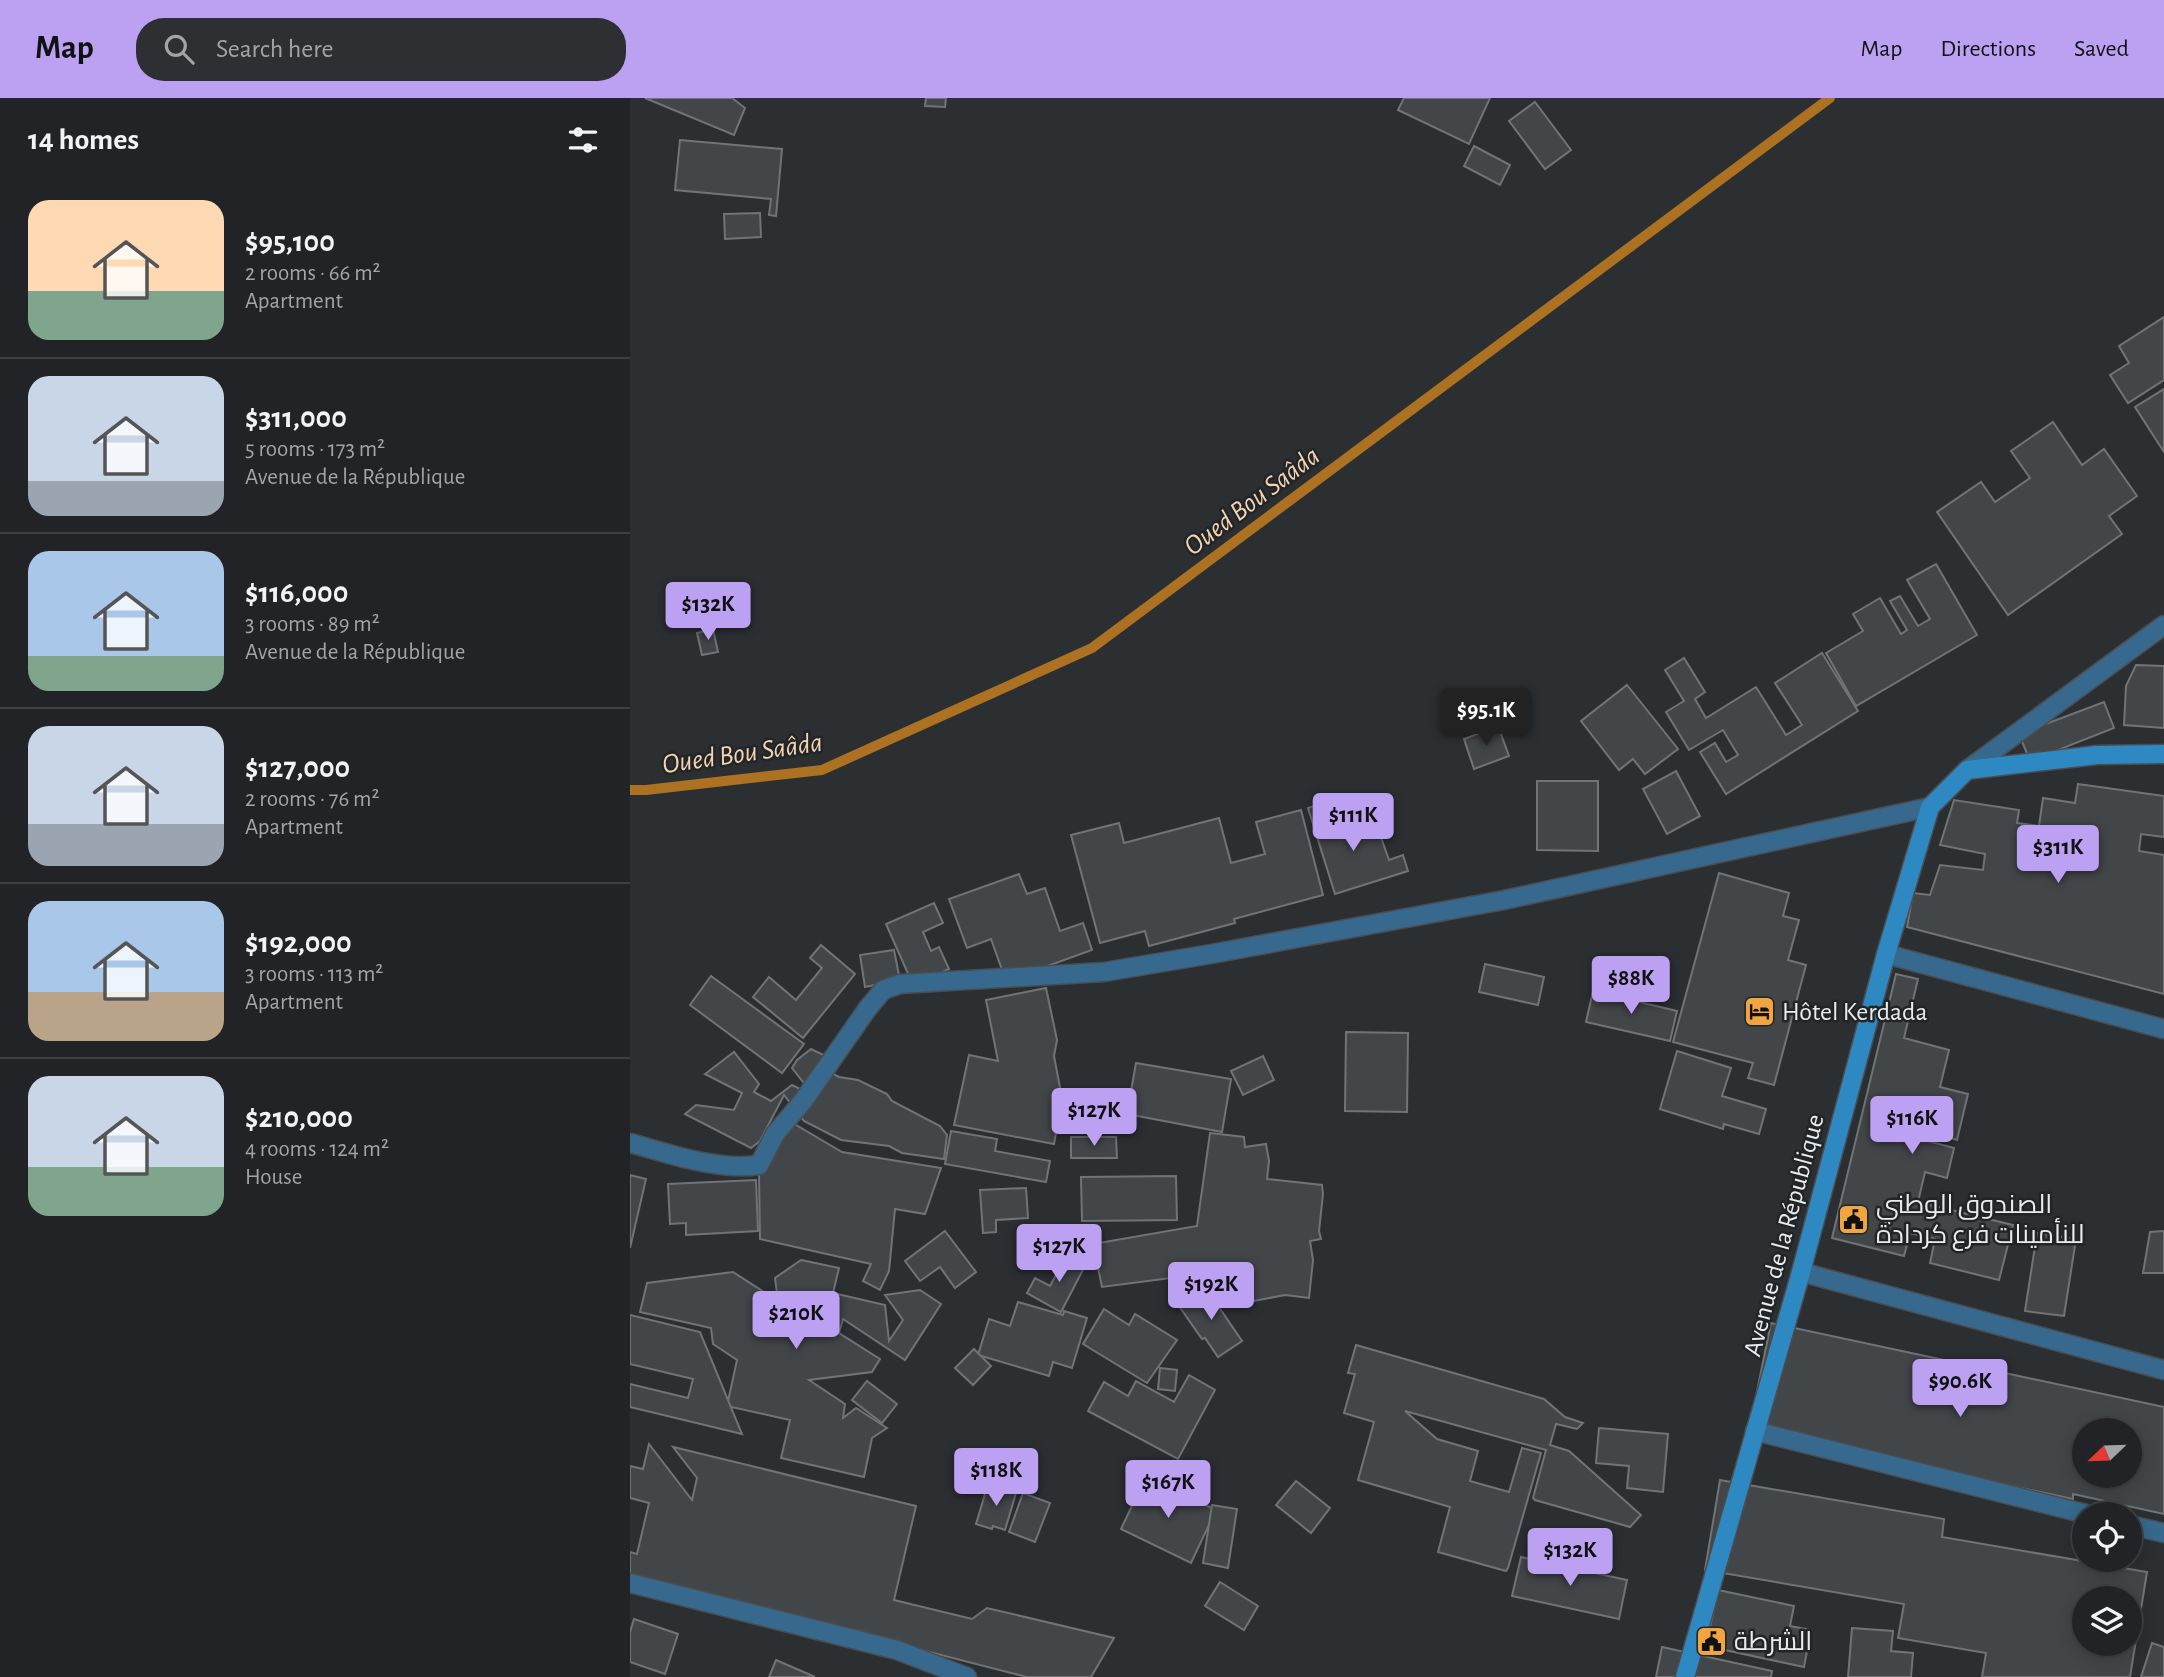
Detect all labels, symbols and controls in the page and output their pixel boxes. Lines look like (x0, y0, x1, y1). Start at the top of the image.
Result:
search box (136, 18, 626, 81)
icon: search (160, 30, 198, 68)
text: Map (35, 32, 94, 65)
text: Search here (216, 36, 334, 62)
text: Map (1860, 37, 1902, 61)
text: Directions (1940, 37, 2036, 61)
text: Saved (2074, 37, 2129, 61)
icon: filters (564, 121, 602, 159)
text: 14 homes (28, 125, 139, 155)
text: $95,100 (245, 227, 335, 257)
icon: home (84, 228, 168, 312)
text: 2 rooms · 66 m² (245, 262, 381, 285)
text: Apartment (245, 290, 343, 313)
text: $311,000 (245, 403, 347, 433)
icon: home (84, 404, 168, 488)
text: 5 rooms · 173 m² (245, 438, 385, 461)
water label: Oued Bou Saâda (1179, 442, 1325, 561)
text: Avenue de la République (245, 466, 465, 489)
text: $116,000 (245, 578, 348, 608)
icon: home (84, 579, 168, 663)
pin: $132K (659, 582, 757, 642)
text: $132K (682, 593, 734, 616)
text: 3 rooms · 89 m² (245, 613, 380, 636)
text: Avenue de la République (245, 641, 465, 664)
pin: $95.1K (1429, 688, 1543, 748)
text: $95.1K (1457, 699, 1515, 722)
water label: Oued Bou Saâda (660, 729, 824, 779)
text: $127,000 (245, 753, 350, 783)
icon: home (84, 754, 168, 838)
text: 2 rooms · 76 m² (245, 788, 379, 811)
pin: $111K (1304, 794, 1402, 853)
text: $111K (1329, 804, 1377, 827)
text: Apartment (245, 816, 343, 839)
pin: $311K (2009, 826, 2107, 885)
text: $311K (2033, 836, 2083, 859)
text: $192,000 (245, 928, 352, 958)
icon: home (84, 929, 168, 1013)
pin: $88K (1590, 956, 1672, 1016)
text: 3 rooms · 113 m² (245, 963, 383, 986)
text: $88K (1608, 967, 1654, 990)
text: Apartment (245, 991, 343, 1014)
hotel icon: Hôtel Kerdada (1742, 994, 1776, 1028)
place label: Hôtel Kerdada (1782, 999, 1928, 1025)
pin: $127K (1045, 1088, 1143, 1148)
pin: $116K (1863, 1096, 1961, 1156)
text: $127K (1068, 1099, 1120, 1122)
text: $210,000 (245, 1103, 353, 1133)
icon: home (84, 1104, 168, 1188)
text: $116K (1886, 1107, 1938, 1130)
street label: Avenue de la République (1739, 1112, 1829, 1359)
text: 4 rooms · 124 m² (245, 1138, 389, 1161)
text: House (245, 1166, 302, 1189)
place label: الصندوق الوطني للنأمينات فرع كردادة (1876, 1192, 2085, 1251)
public building icon: الصندوق الوطني للنأمينات فرع كردادة (1836, 1202, 1870, 1236)
pin: $127K (1010, 1224, 1108, 1284)
text: $127K (1033, 1235, 1085, 1258)
pin: $192K (1162, 1262, 1260, 1322)
text: $192K (1184, 1273, 1238, 1296)
pin: $210K (747, 1292, 845, 1351)
text: $210K (769, 1302, 823, 1325)
pin: $90.6K (1903, 1360, 2017, 1419)
text: $90.6K (1928, 1370, 1992, 1393)
north arrow (2072, 1418, 2142, 1488)
map controls (2072, 1418, 2142, 1656)
pin: $118K (947, 1448, 1045, 1508)
text: $118K (970, 1459, 1022, 1482)
pin: $167K (1119, 1460, 1217, 1520)
text: $167K (1141, 1471, 1195, 1494)
button: locate (2072, 1502, 2142, 1572)
pin: $132K (1521, 1528, 1619, 1588)
text: $132K (1544, 1539, 1596, 1562)
button: layers (2072, 1586, 2142, 1656)
public building icon: الشرطة (1694, 1624, 1728, 1658)
place label: الشرطة (1734, 1629, 1812, 1656)

